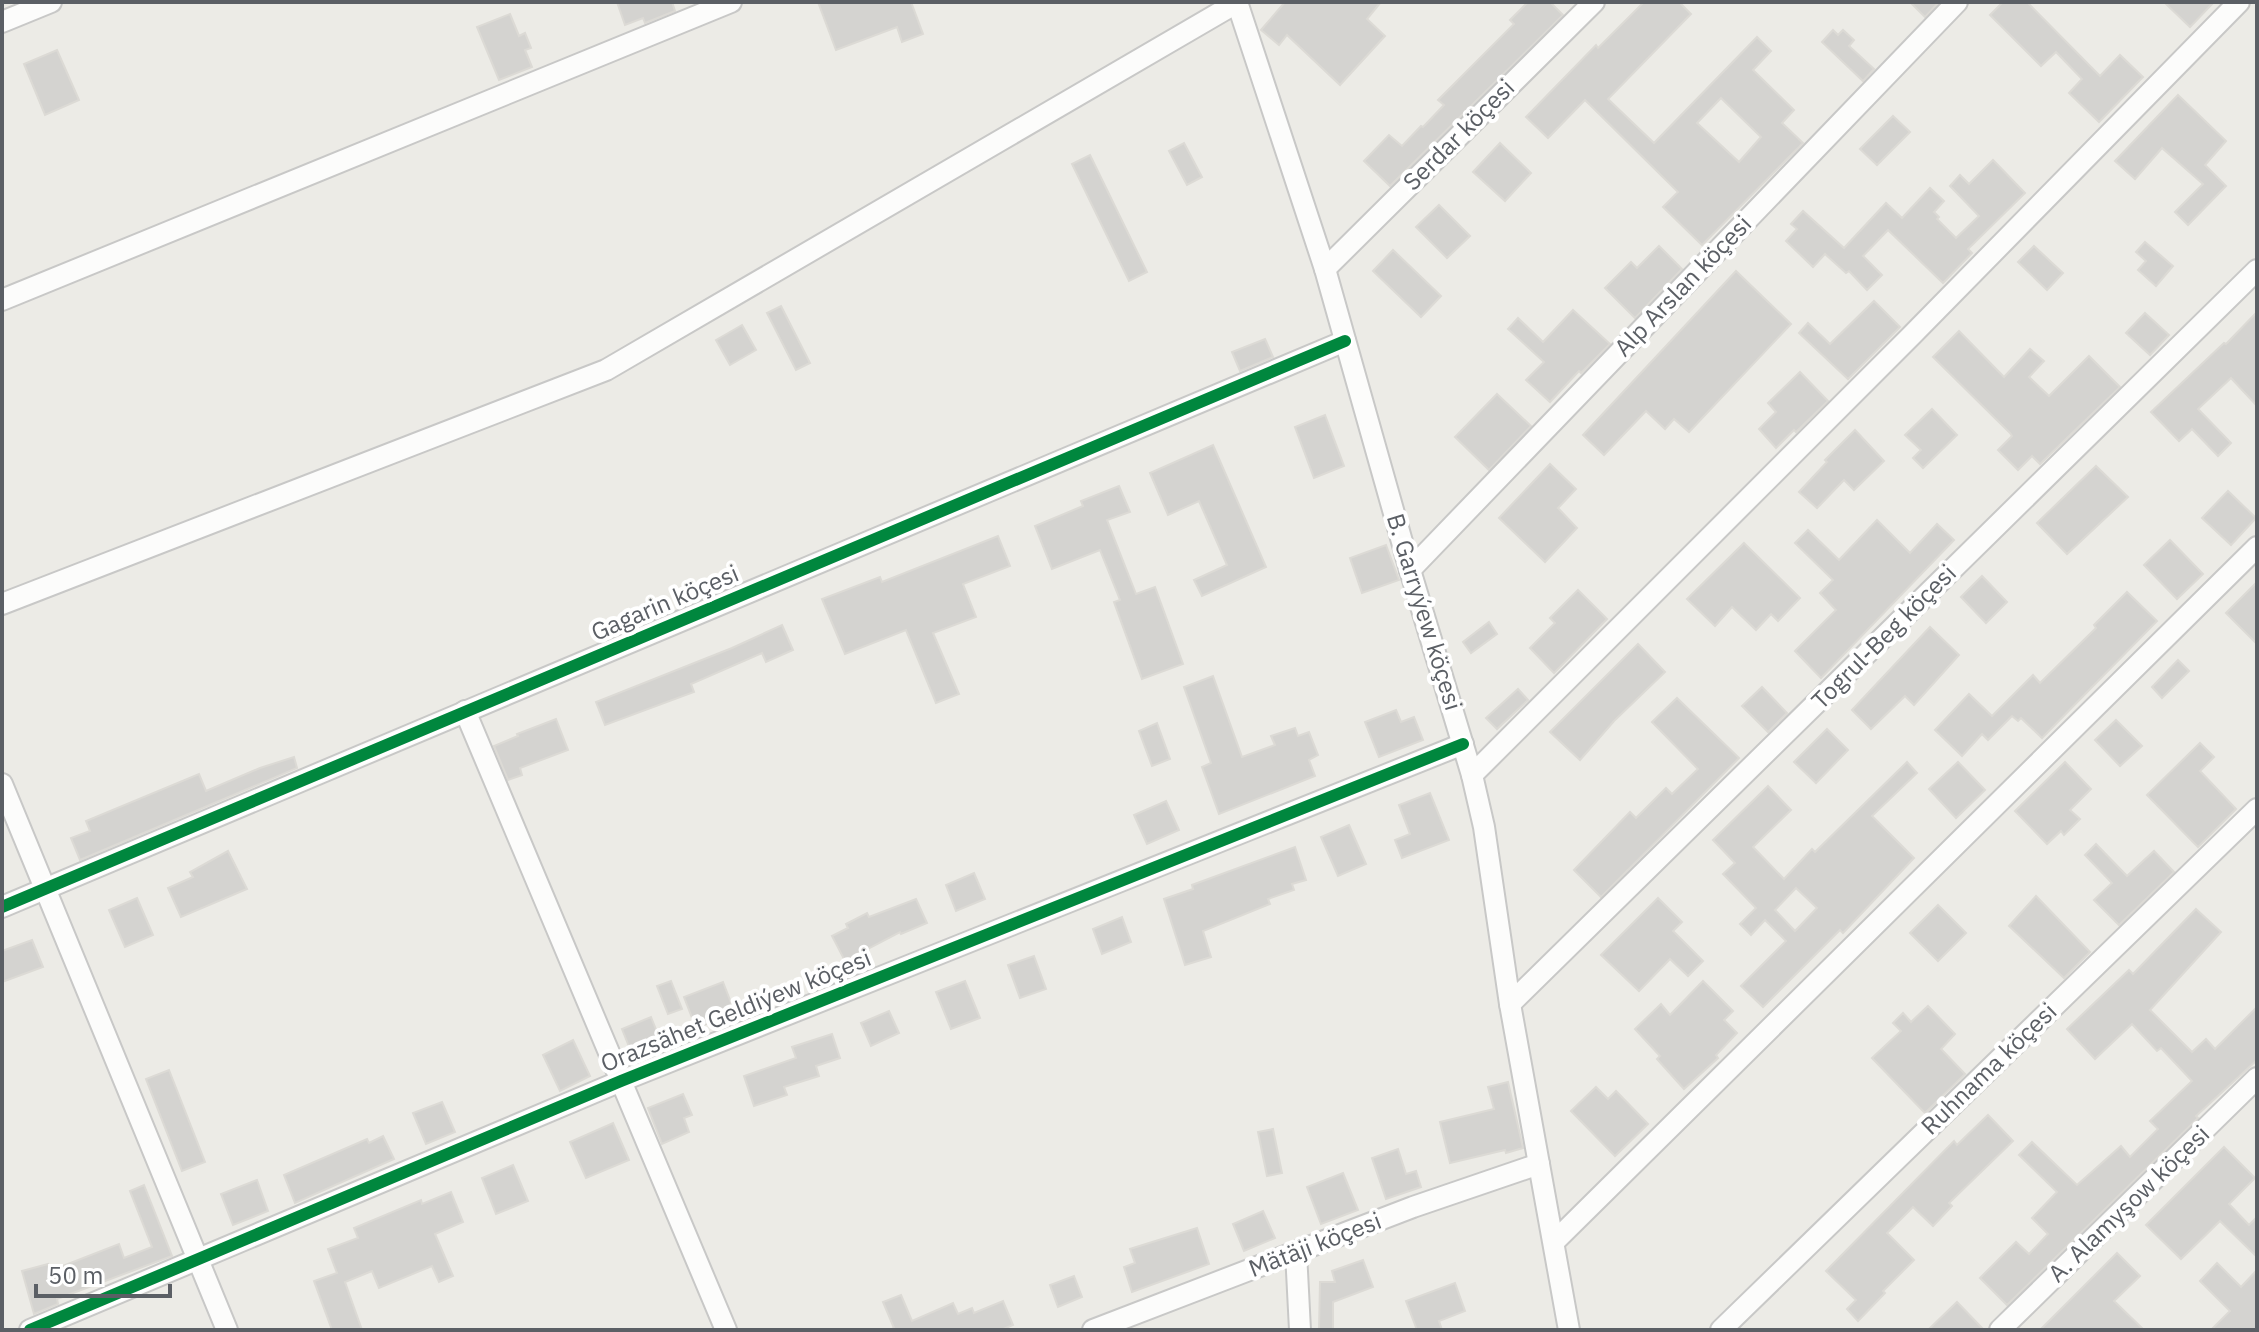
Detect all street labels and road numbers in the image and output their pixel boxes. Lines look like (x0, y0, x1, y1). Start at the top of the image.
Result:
street label: Serdar köçesi (1396, 72, 1521, 197)
street label: Alp Arslan köçesi (1607, 208, 1758, 363)
street label: B. Garryýew köçesi (1380, 509, 1470, 714)
street label: Gagarin köçesi (586, 557, 743, 648)
street label: Togrul-Beg köçesi (1804, 557, 1963, 716)
street label: Orazsähet Geldiýew köçesi (596, 941, 876, 1079)
street label: Ruhnama köçesi (1914, 995, 2063, 1141)
street label: A. Alamyşow köçesi (2041, 1118, 2216, 1289)
street label: Mätäji köçesi (1244, 1204, 1386, 1284)

